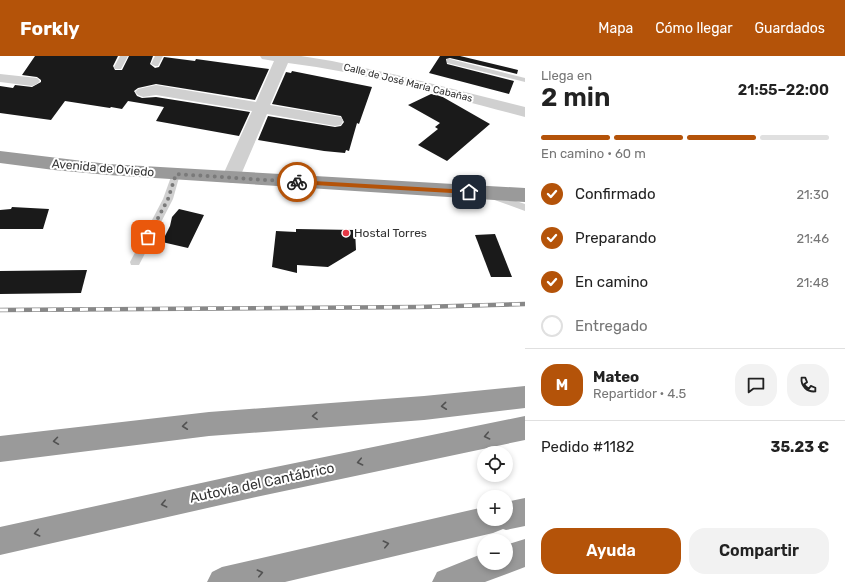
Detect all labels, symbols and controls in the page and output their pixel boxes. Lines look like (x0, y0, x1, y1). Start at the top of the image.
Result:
text: Forkly (20, 17, 80, 40)
text: Mapa (598, 20, 633, 37)
text: Cómo llegar (655, 20, 733, 37)
text: Guardados (755, 20, 825, 37)
street label: Calle de José María Cabañas (342, 61, 474, 105)
text: Llega en (541, 68, 592, 83)
text: 21:55–22:00 (738, 81, 829, 99)
text: 2 min (541, 82, 610, 113)
text: En camino · 60 m (541, 146, 646, 161)
street label: Avenida de Oviedo (51, 157, 155, 179)
courier (277, 162, 317, 202)
icon: bike (286, 171, 308, 193)
pin (452, 175, 486, 209)
icon: home (458, 181, 480, 203)
icon: check (541, 183, 563, 205)
text: Confirmado (575, 185, 656, 203)
text: 21:30 (796, 187, 829, 202)
pin (131, 220, 165, 254)
icon: bag (137, 226, 159, 248)
place label: Hostal Torres (354, 226, 427, 240)
icon: check (541, 227, 563, 249)
marker: Hostal Torres (341, 228, 351, 238)
text: Preparando (575, 229, 656, 247)
text: 21:46 (797, 231, 829, 246)
icon: check (541, 271, 563, 293)
text: En camino (575, 273, 648, 291)
text: 21:48 (796, 275, 829, 290)
text: Entregado (575, 317, 648, 335)
button: chat (735, 364, 777, 406)
button: phone (787, 364, 829, 406)
text: Mateo (593, 368, 639, 386)
text: M (556, 376, 568, 394)
text: Repartidor · 4.5 (593, 386, 686, 401)
one-way arrow (441, 402, 448, 411)
one-way arrow (312, 412, 318, 420)
one-way arrow (182, 421, 188, 430)
one-way arrow (484, 431, 490, 439)
one-way arrow (53, 436, 59, 445)
text: Pedido #1182 (541, 438, 634, 456)
text: 35.23 € (771, 438, 829, 456)
map controls (477, 446, 513, 570)
button: locate (477, 446, 513, 482)
one-way arrow (356, 458, 363, 466)
street label: Autovía del Cantábrico (188, 459, 336, 507)
button: + (477, 490, 513, 526)
one-way arrow (161, 500, 167, 508)
one-way arrow (34, 528, 40, 536)
button: Ayuda (541, 528, 681, 574)
button: Compartir (689, 528, 829, 574)
button: − (477, 534, 513, 570)
one-way arrow (383, 540, 389, 548)
one-way arrow (256, 570, 263, 578)

